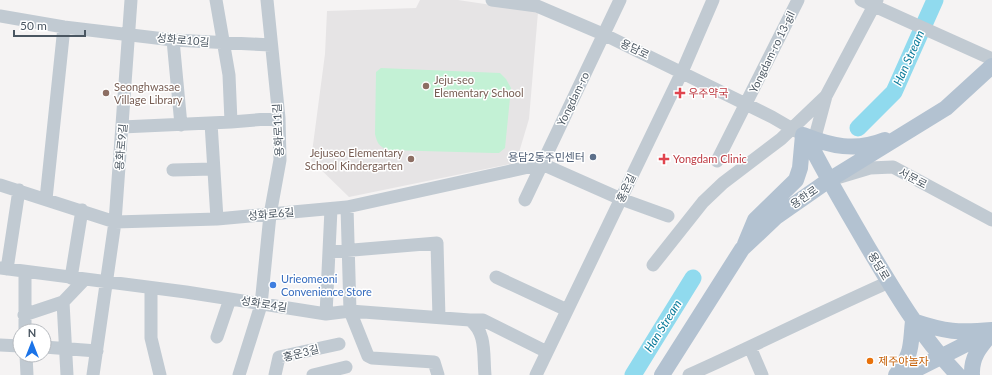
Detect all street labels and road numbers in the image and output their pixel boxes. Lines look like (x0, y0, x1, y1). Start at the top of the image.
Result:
street label: Yongdam-ro 13-gil (746, 9, 797, 95)
street label: 성화로10길 (156, 31, 210, 48)
street label: 용담로 (619, 36, 652, 61)
street label: Yongdam-ro (554, 70, 591, 128)
street label: 용화로11길 (270, 103, 285, 157)
street label: 용화로9길 (112, 123, 129, 171)
street label: 서문로 (897, 165, 930, 190)
street label: 홍운길 (613, 171, 638, 204)
street label: 용한로 (788, 183, 820, 211)
street label: 성화로6길 (247, 205, 295, 222)
street label: 용담로 (866, 249, 893, 282)
street label: 성화로4길 (240, 293, 288, 314)
street label: 홍운3길 (281, 341, 320, 364)

